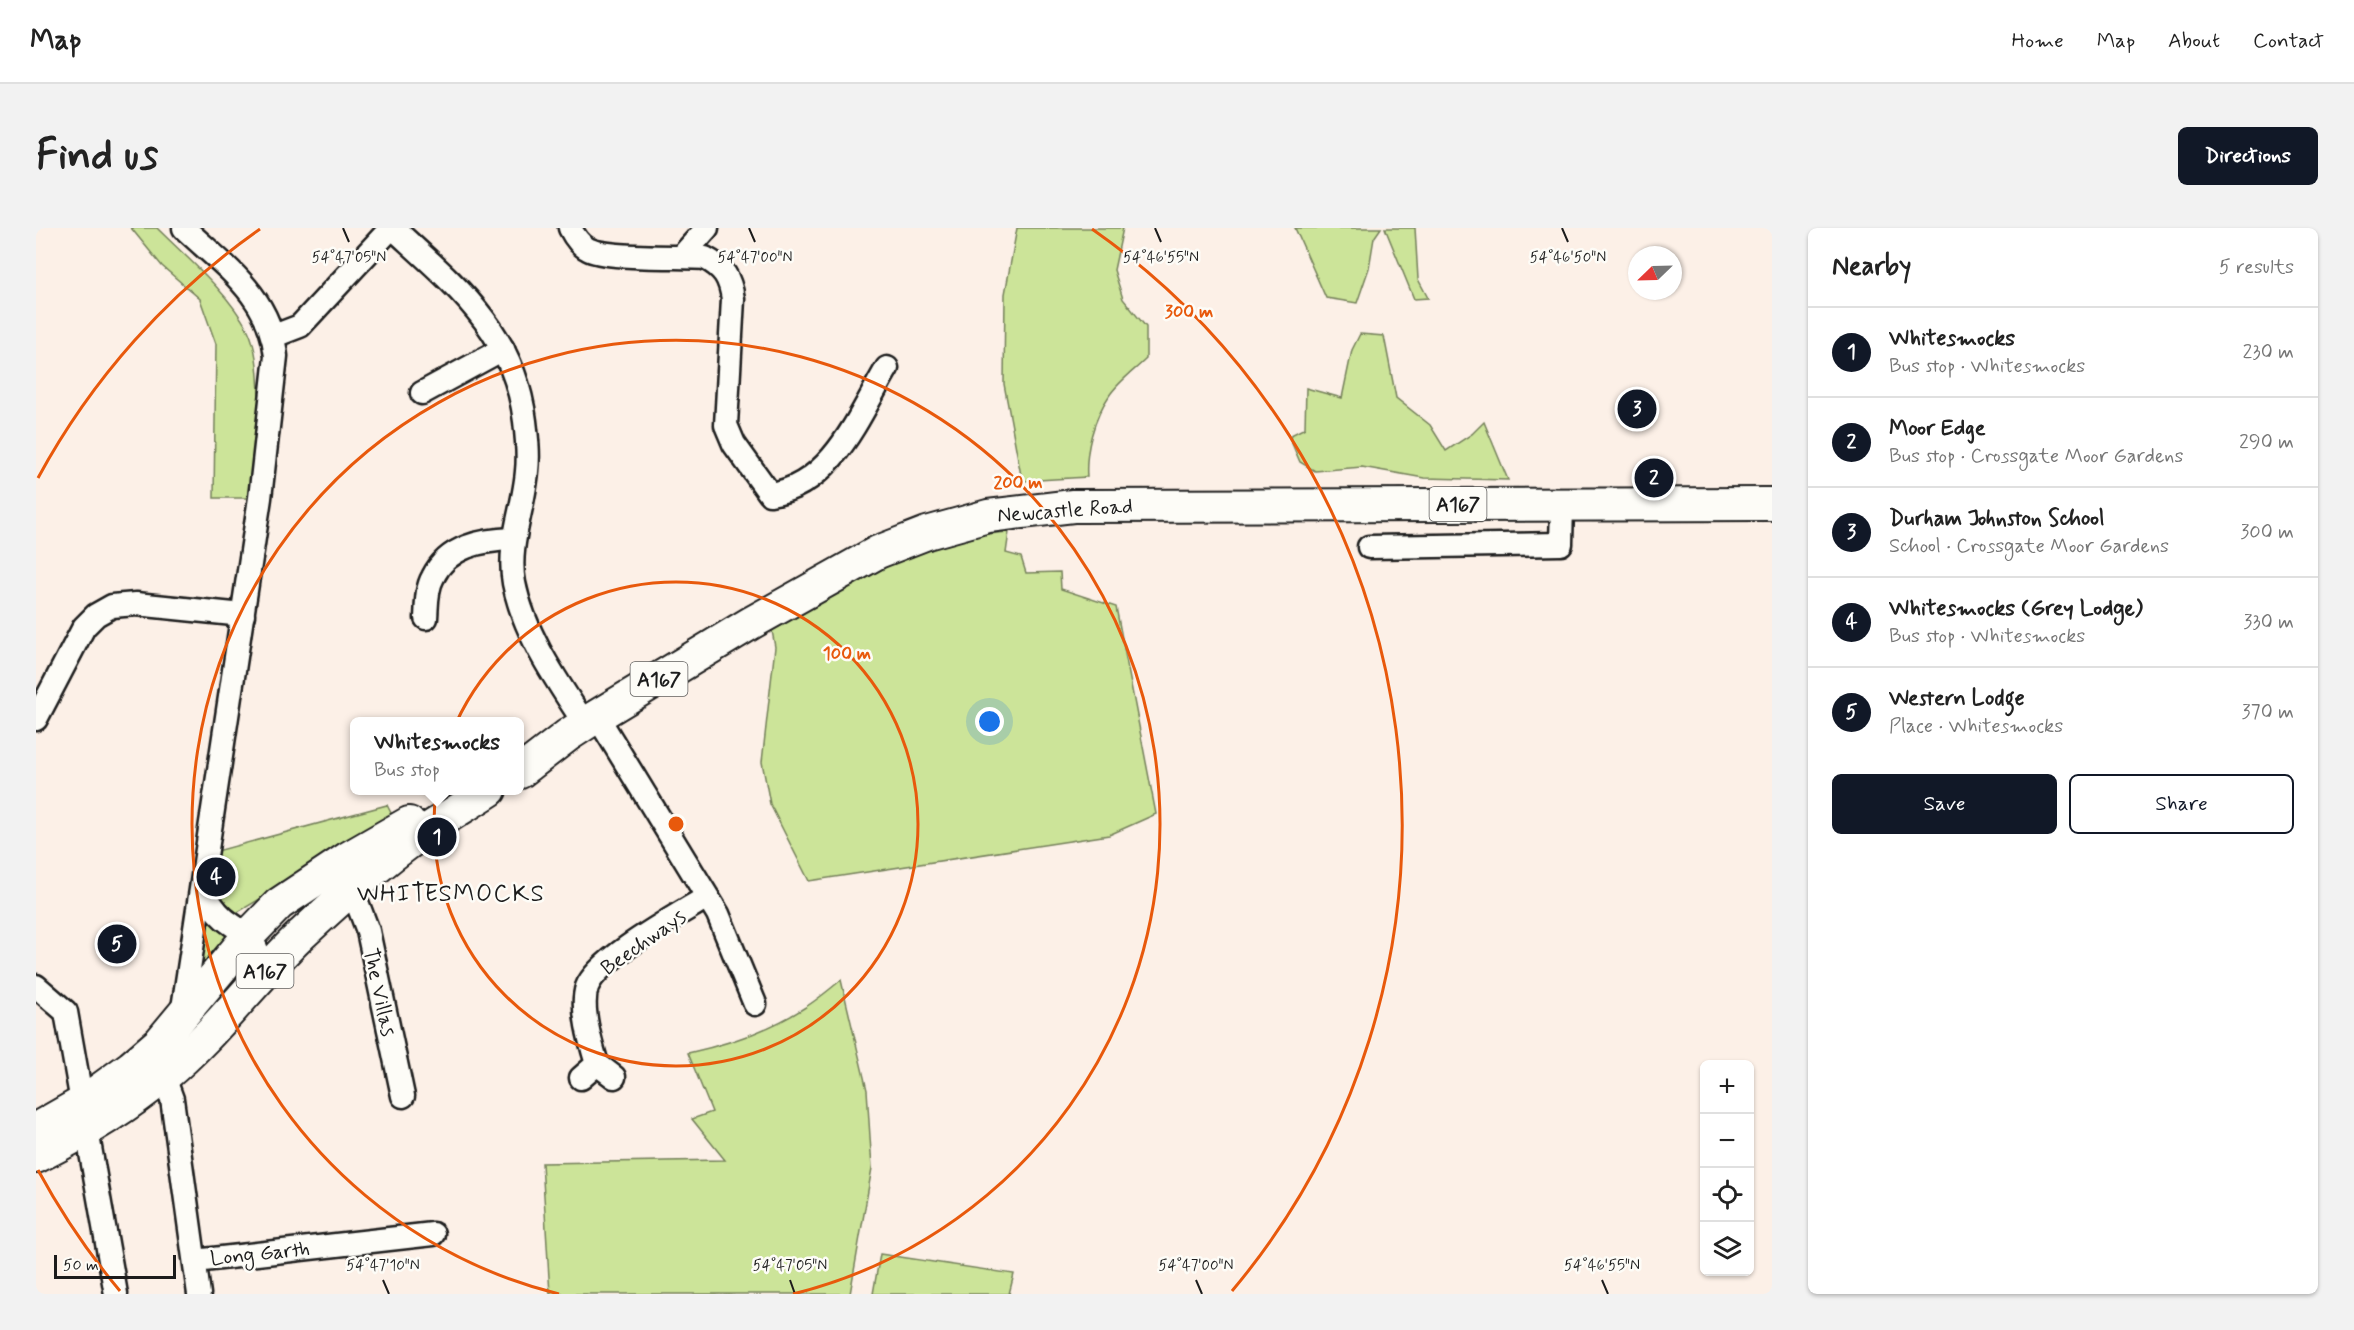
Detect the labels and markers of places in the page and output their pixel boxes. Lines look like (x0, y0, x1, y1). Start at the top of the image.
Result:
pin: 3 (1618, 386, 1656, 432)
pin: 2 (1634, 456, 1674, 500)
pin: 1 (418, 814, 456, 860)
centre of rings (666, 814, 686, 834)
pin: 4 (196, 854, 236, 900)
pin: 5 (98, 922, 136, 966)

